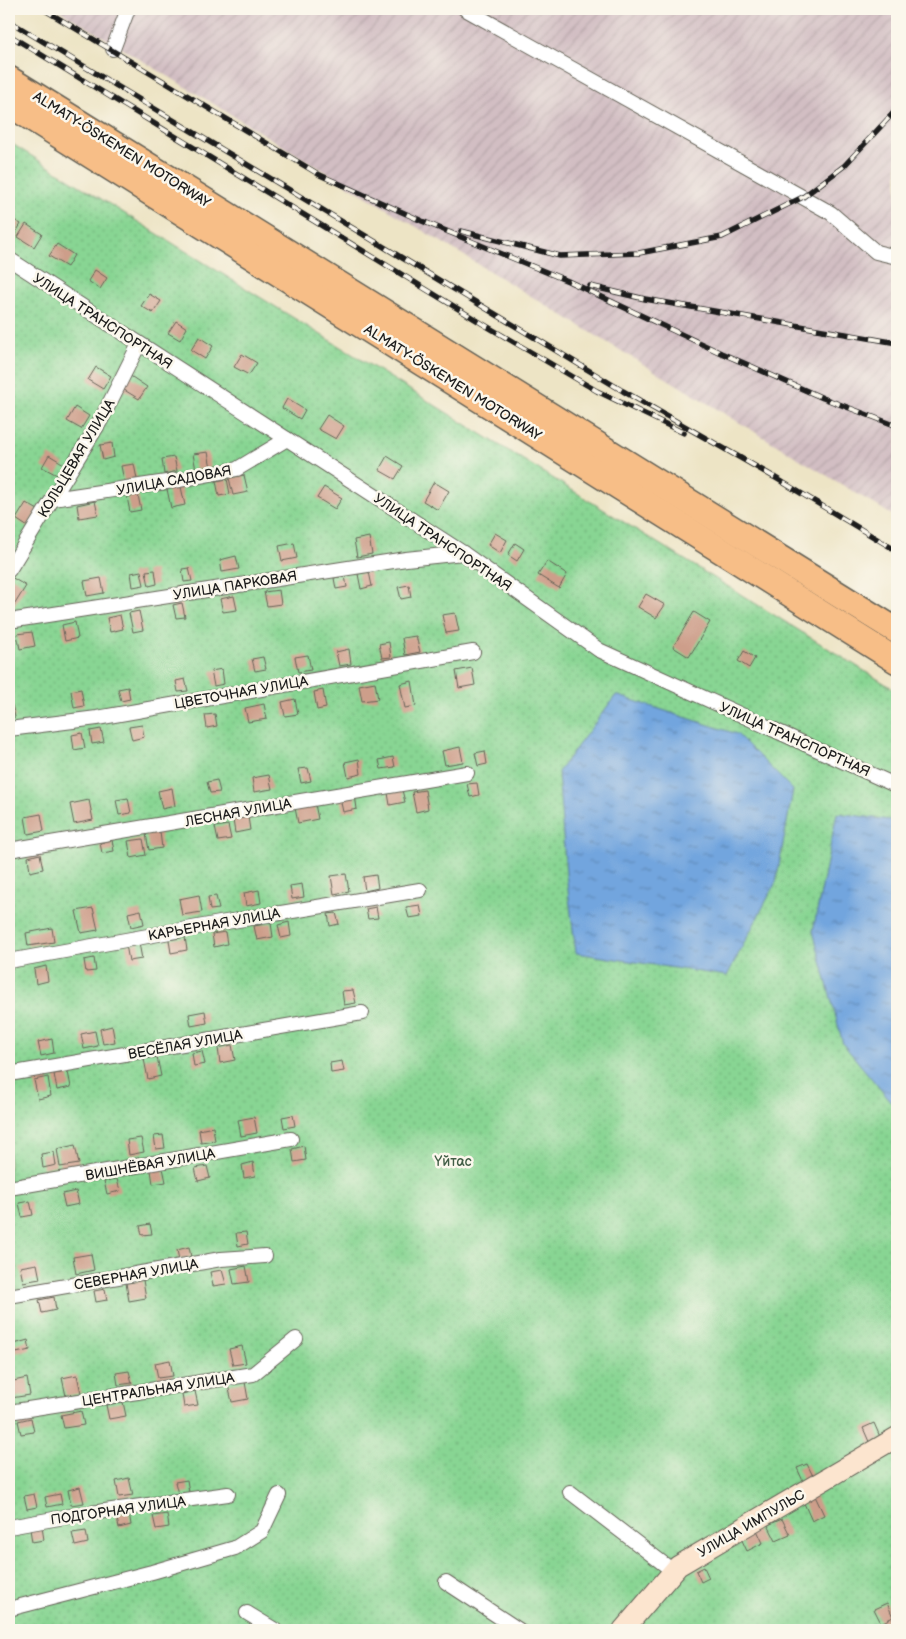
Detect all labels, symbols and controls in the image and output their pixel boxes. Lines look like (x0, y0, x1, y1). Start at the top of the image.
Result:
street label: ALMATY-ÖSKEMEN MOTORWAY (30, 87, 215, 212)
street label: УЛИЦА ТРАНСПОРТНАЯ (30, 270, 176, 373)
street label: ALMATY-ÖSKEMEN MOTORWAY (361, 320, 546, 445)
street label: КОЛЬЦЕВАЯ УЛИЦА (34, 396, 119, 521)
street label: УЛИЦА САДОВАЯ (115, 462, 233, 499)
street label: УЛИЦА ТРАНСПОРТНАЯ (370, 490, 515, 595)
street label: УЛИЦА ПАРКОВАЯ (172, 567, 298, 604)
street label: ЦВЕТОЧНАЯ УЛИЦА (173, 672, 310, 713)
street label: УЛИЦА ТРАНСПОРТНАЯ (717, 699, 873, 780)
street label: ЛЕСНАЯ УЛИЦА (183, 795, 293, 830)
street label: КАРЬЕРНАЯ УЛИЦА (147, 904, 282, 944)
street label: ВЕСЁЛАЯ УЛИЦА (127, 1025, 244, 1063)
street label: ВИШНЁВАЯ УЛИЦА (84, 1144, 217, 1184)
park label: Үйтас (434, 1153, 472, 1170)
street label: СЕВЕРНАЯ УЛИЦА (73, 1255, 200, 1294)
street label: ЦЕНТРАЛЬНАЯ УЛИЦА (81, 1369, 236, 1410)
street label: УЛИЦА ИМПУЛЬС (695, 1486, 808, 1561)
street label: ПОДГОРНАЯ УЛИЦА (50, 1493, 187, 1528)

